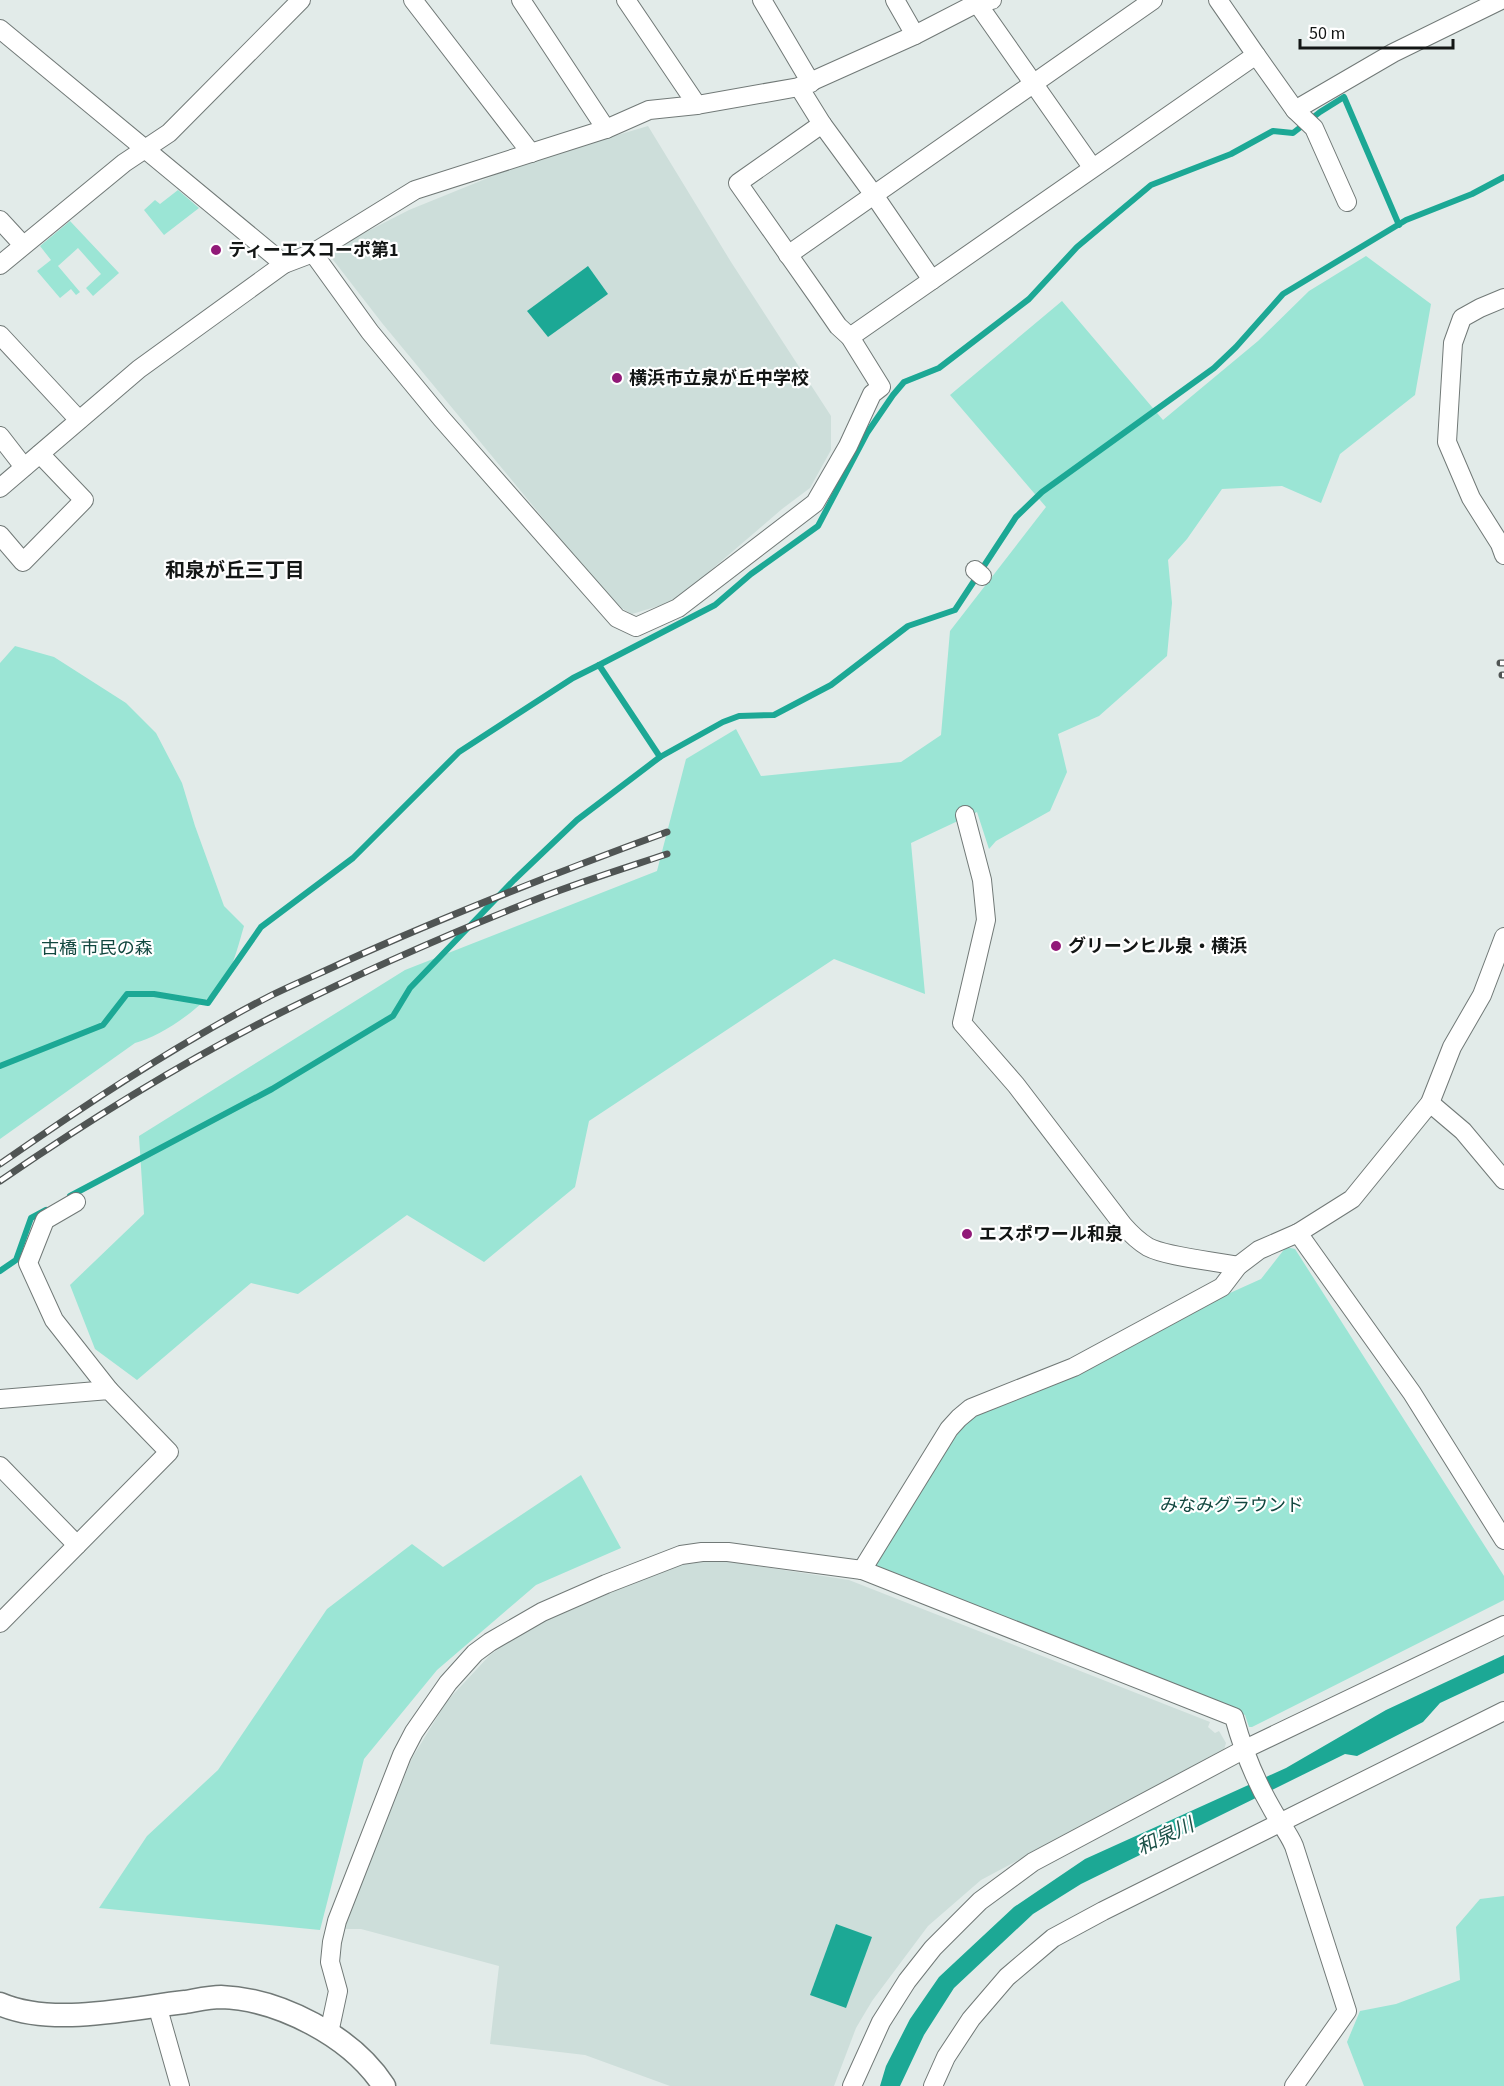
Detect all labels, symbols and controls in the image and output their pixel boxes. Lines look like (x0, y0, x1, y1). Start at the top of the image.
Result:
scale bar (1300, 12, 1453, 50)
text: 50 m (1309, 21, 1345, 46)
place label: ティーエスコーポ第1 (228, 238, 398, 263)
marker: ティーエスコーポ第1 (209, 243, 223, 257)
place label: 横浜市立泉が丘中学校 (629, 366, 809, 391)
marker: 横浜市立泉が丘中学校 (610, 371, 624, 385)
district label: 和泉が丘三丁目 (165, 557, 305, 585)
place label: グリーンヒル泉・横浜 (1068, 934, 1247, 959)
park label: 古橋 市民の森 (41, 936, 153, 961)
marker: グリーンヒル泉・横浜 (1049, 939, 1063, 953)
place label: エスポワール和泉 (979, 1222, 1123, 1247)
marker: エスポワール和泉 (960, 1227, 974, 1241)
park label: みなみグラウンド (1160, 1493, 1304, 1518)
water label: 和泉川 (1132, 1811, 1200, 1862)

